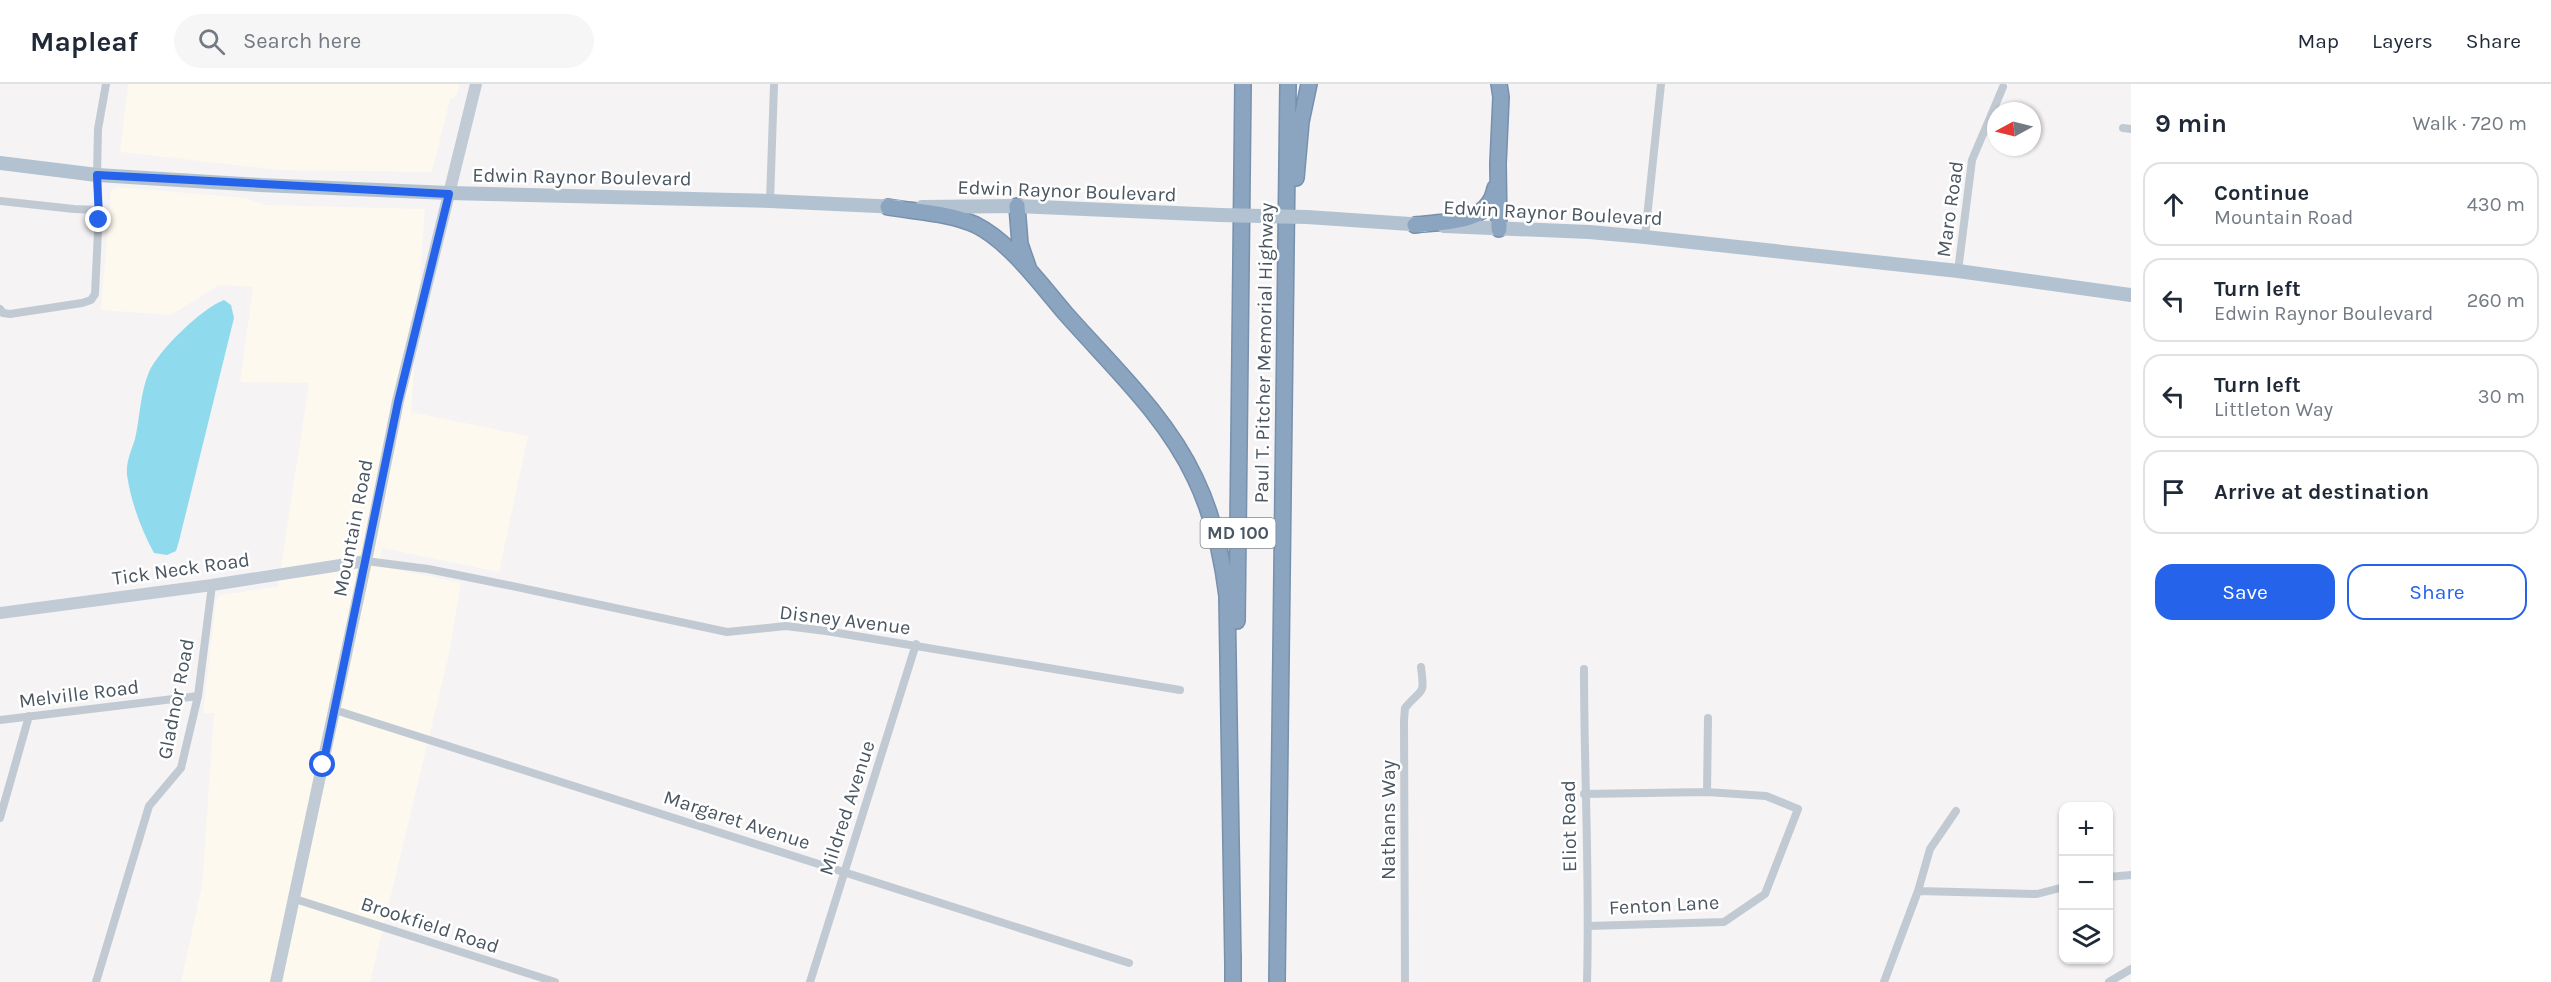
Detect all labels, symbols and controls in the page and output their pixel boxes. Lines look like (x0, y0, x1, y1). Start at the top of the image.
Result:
search box (174, 14, 594, 68)
text: Mapleaf (30, 25, 138, 58)
icon: search (195, 25, 228, 58)
text: Search here (243, 28, 361, 54)
text: Map (2297, 29, 2339, 53)
text: Layers (2372, 29, 2433, 53)
text: Share (2466, 29, 2521, 53)
north arrow (1987, 102, 2041, 156)
text: 9 min (2155, 108, 2227, 139)
text: Walk · 720 m (2413, 112, 2527, 135)
street label: Maro Road (1932, 159, 1968, 259)
street label: Edwin Raynor Boulevard (472, 164, 692, 190)
street label: Edwin Raynor Boulevard (957, 176, 1177, 206)
text: Continue (2214, 180, 2309, 206)
icon: ahead (2157, 188, 2190, 221)
text: 430 m (2467, 193, 2525, 216)
street label: Edwin Raynor Boulevard (1443, 196, 1663, 230)
street label: Paul T. Pitcher Memorial Highway (1250, 202, 1278, 504)
route end (85, 206, 111, 232)
text: Mountain Road (2214, 206, 2353, 229)
text: Turn left (2214, 276, 2301, 302)
icon: left (2157, 284, 2190, 317)
text: 260 m (2467, 289, 2525, 312)
text: Edwin Raynor Boulevard (2214, 302, 2433, 325)
text: Turn left (2214, 372, 2301, 398)
icon: left (2157, 380, 2190, 413)
text: 30 m (2478, 385, 2525, 408)
text: Littleton Way (2214, 398, 2333, 421)
street label: Mountain Road (328, 457, 378, 599)
icon: arrive (2157, 476, 2190, 509)
text: Arrive at destination (2214, 479, 2429, 505)
road number: MD 100 (1200, 518, 1276, 548)
street label: Tick Neck Road (111, 548, 251, 590)
button: Save (2155, 564, 2335, 620)
button: Share (2347, 564, 2527, 620)
street label: Disney Avenue (778, 601, 912, 639)
street label: Gladnor Road (153, 637, 199, 761)
street label: Melville Road (18, 675, 140, 713)
street label: Mildred Avenue (814, 738, 880, 878)
route start (309, 751, 335, 777)
street label: Nathans Way (1377, 760, 1400, 880)
street label: Eliot Road (1557, 780, 1581, 872)
street label: Margaret Avenue (661, 785, 813, 855)
map controls (2059, 802, 2113, 964)
button: + (2059, 802, 2113, 856)
button: − (2059, 856, 2113, 910)
street label: Fenton Lane (1608, 891, 1720, 919)
street label: Brookfield Road (358, 892, 502, 958)
button: layers (2059, 910, 2113, 964)

